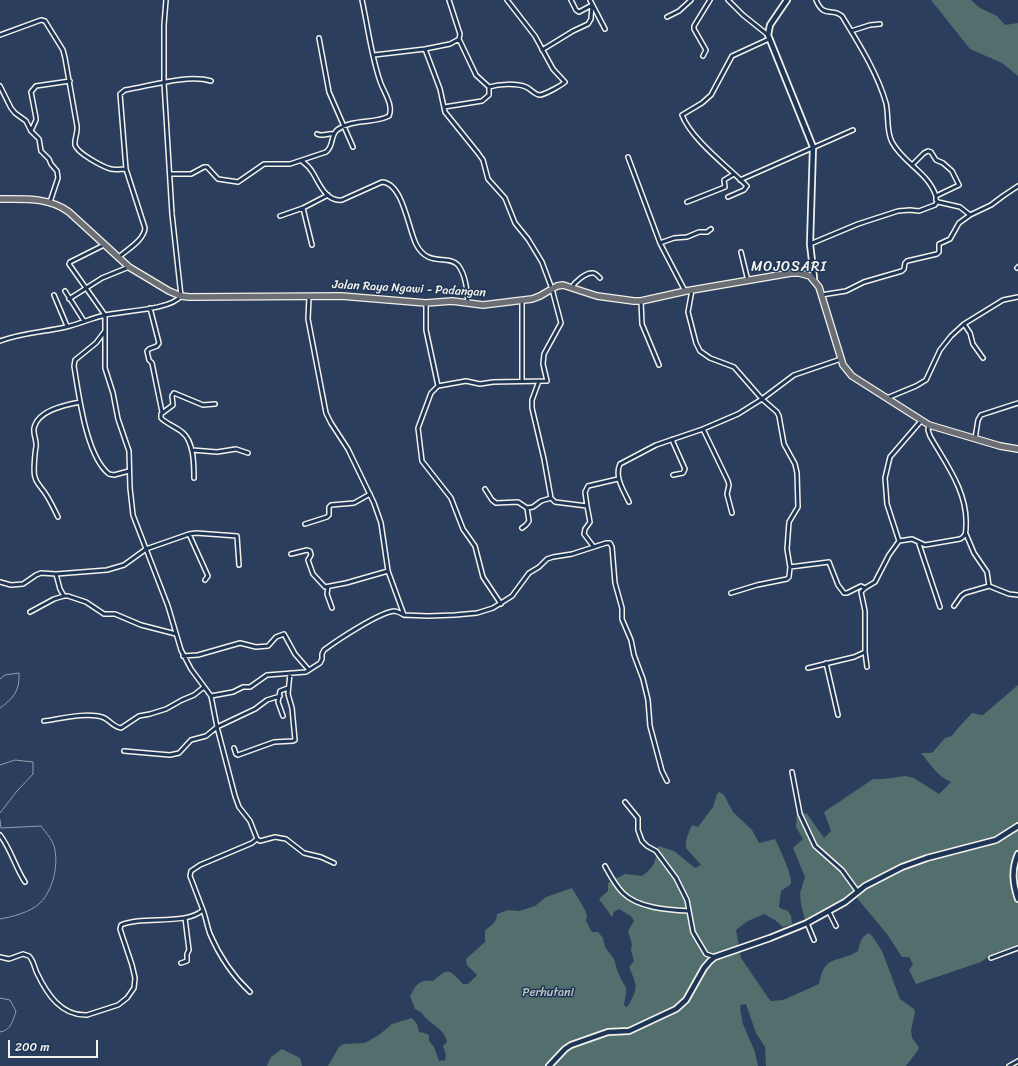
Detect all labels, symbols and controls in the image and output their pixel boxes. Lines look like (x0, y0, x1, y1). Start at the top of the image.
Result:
district label: MOJOSARI (752, 259, 826, 275)
street label: Jalan Raya Ngawi - Padangan (332, 278, 486, 300)
park label: Perhutani (522, 986, 574, 1000)
scale bar (10, 1032, 100, 1058)
text: 200 m (15, 1036, 49, 1058)

